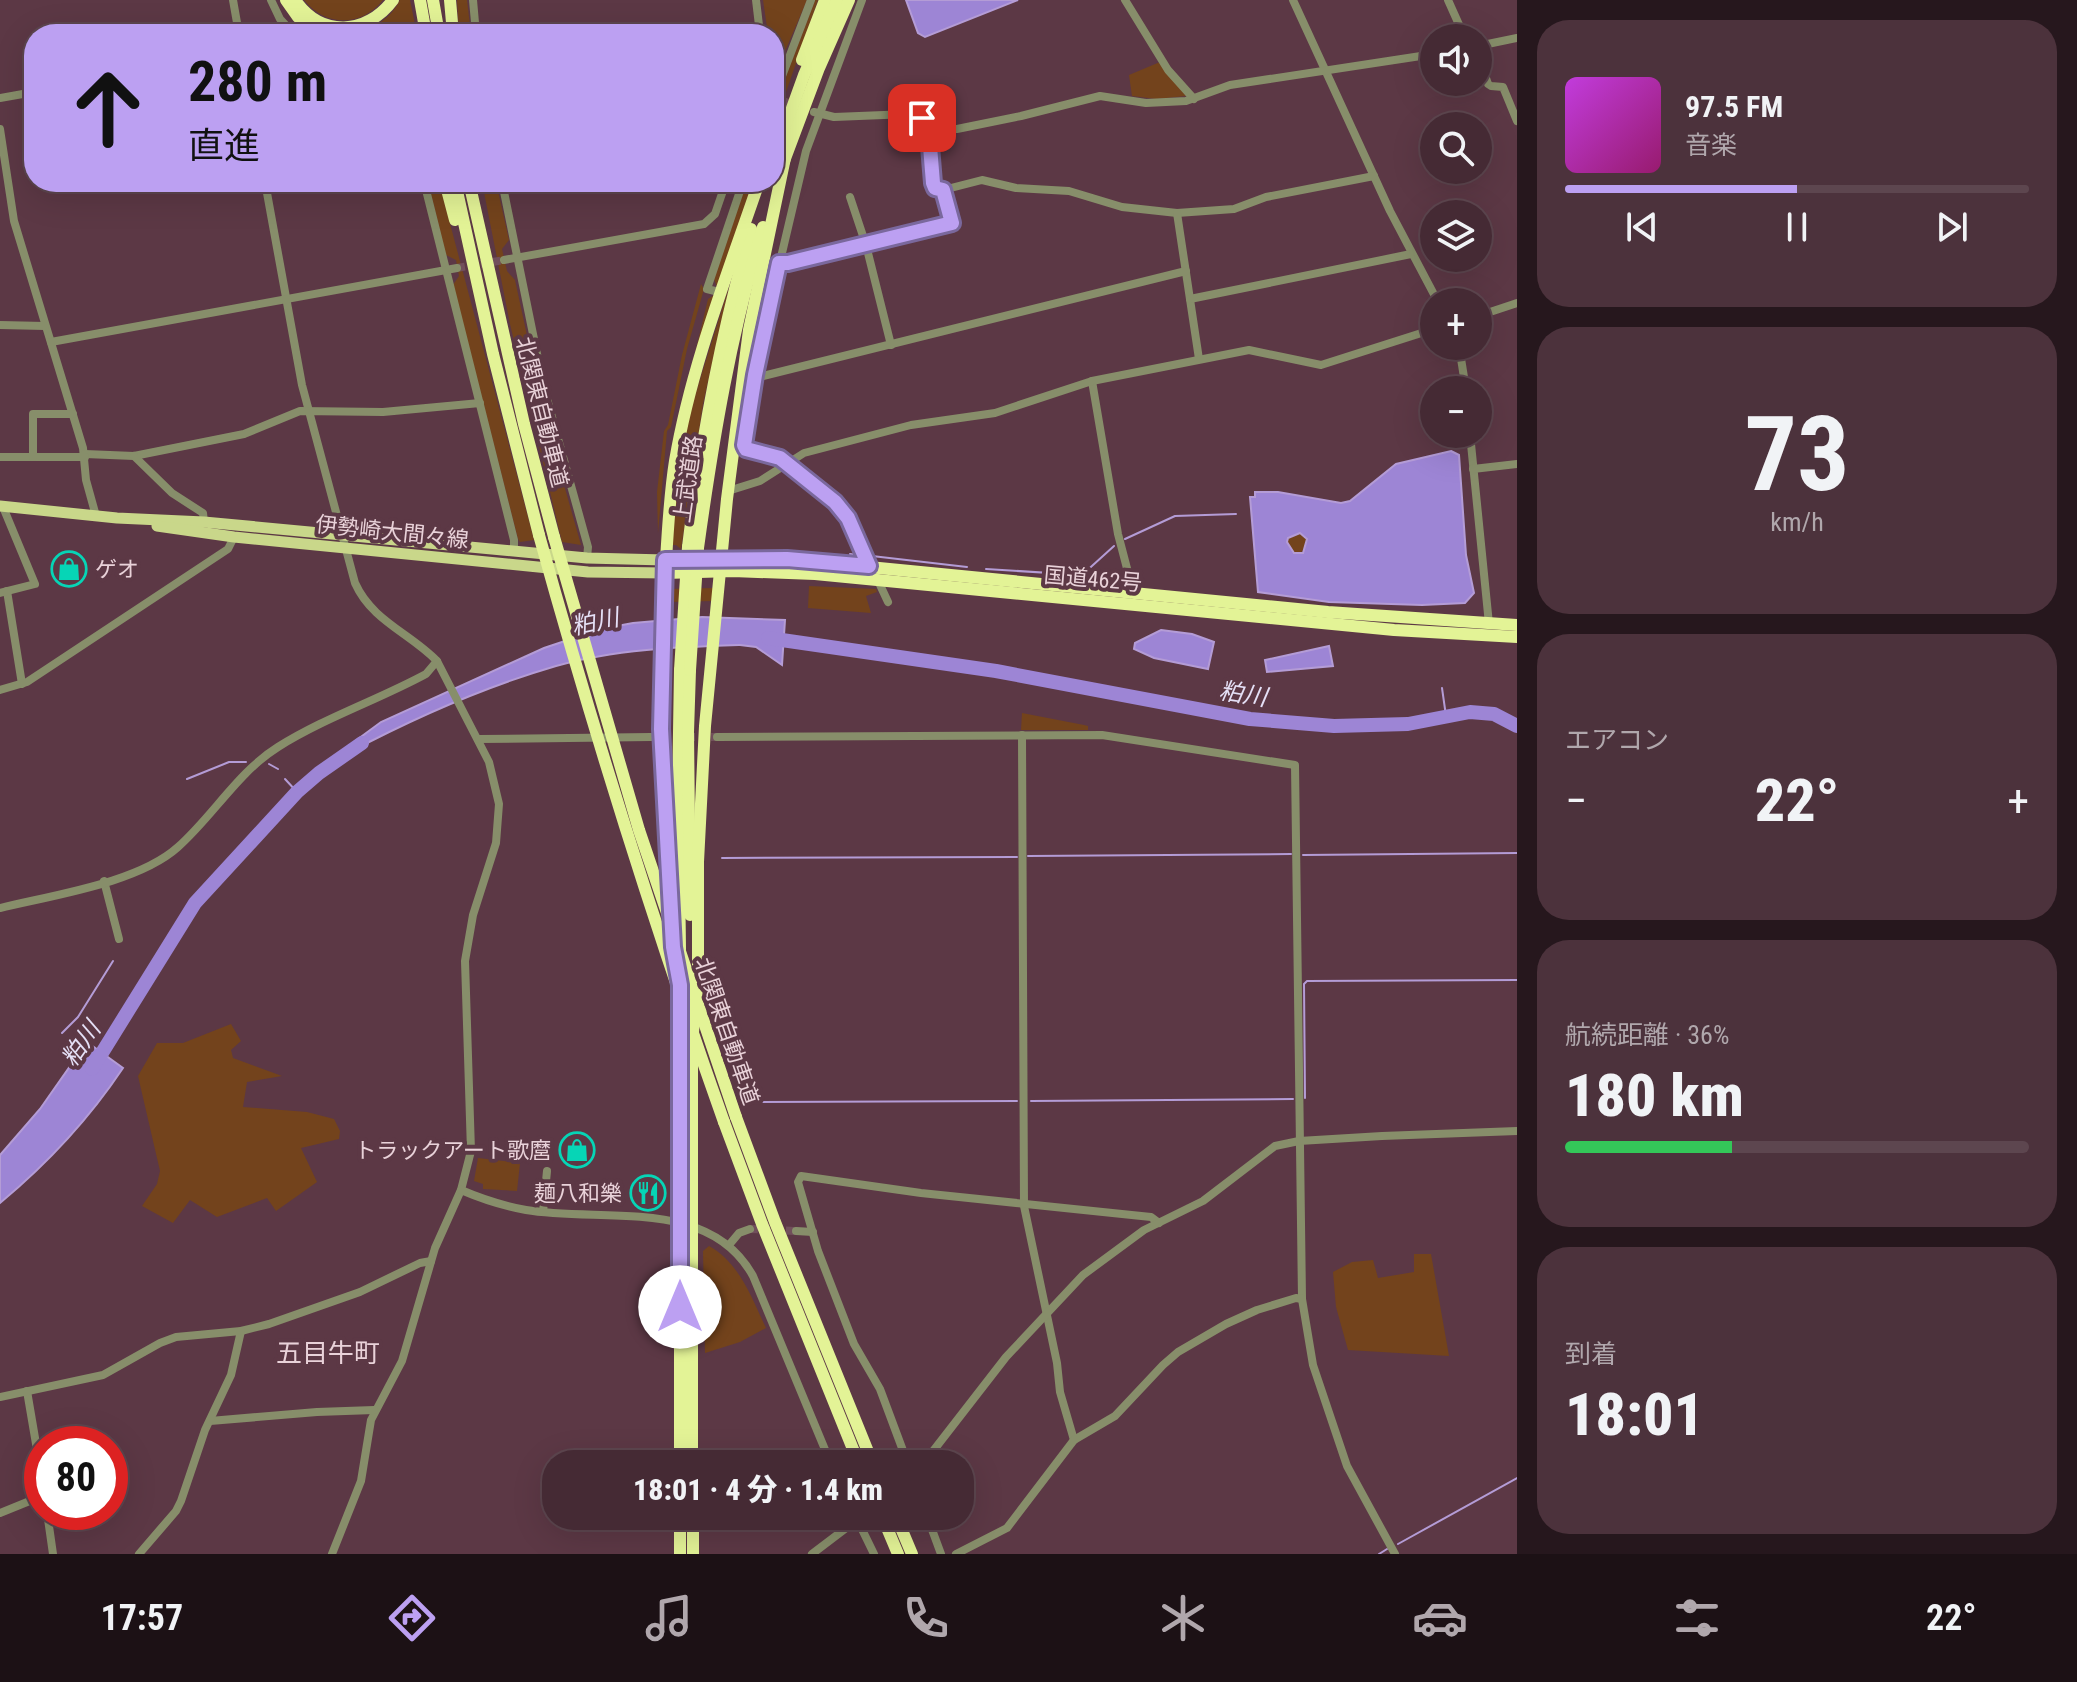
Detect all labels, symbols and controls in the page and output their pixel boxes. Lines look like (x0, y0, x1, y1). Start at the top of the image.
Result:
map controls (1420, 24, 1492, 448)
button: sound (1420, 24, 1492, 96)
text: 280 m (188, 49, 327, 115)
icon: ahead (56, 56, 160, 160)
pin (888, 84, 956, 152)
text: 97.5 FM (1685, 89, 1783, 124)
icon: arrive (900, 96, 944, 140)
button: search (1420, 112, 1492, 184)
text: 直進 (188, 125, 260, 167)
text: 音楽 (1685, 130, 1737, 160)
button: layers (1420, 200, 1492, 272)
icon: previous (1620, 205, 1664, 249)
icon: pause (1775, 205, 1819, 249)
icon: next (1930, 205, 1974, 249)
button: + (1420, 288, 1492, 360)
street label: 北関東自動車道 (511, 334, 573, 490)
button: − (1420, 376, 1492, 448)
text: 73 (1744, 394, 1850, 515)
street label: 上武道路 (669, 434, 707, 524)
text: km/h (1770, 507, 1824, 537)
street label: 伊勢崎大間々線 (314, 512, 470, 552)
shop icon: ゲオ (50, 550, 88, 588)
place label: ゲオ (95, 557, 139, 582)
street label: 国道462号 (1043, 562, 1143, 596)
water label: 粕川 (569, 603, 624, 641)
water label: 粕川 (1217, 676, 1272, 712)
text: エアコン (1565, 725, 1669, 755)
text: 22° (1755, 765, 1839, 836)
text: − (1565, 775, 1587, 827)
text: + (2007, 775, 2029, 827)
street label: 北関東自動車道 (690, 954, 764, 1108)
water label: 粕川 (56, 1014, 108, 1072)
text: 航続距離 · 36% (1565, 1020, 1729, 1050)
text: 180 km (1565, 1060, 1744, 1131)
shop icon: トラックアート歌麿 (558, 1131, 596, 1169)
place label: トラックアート歌麿 (354, 1138, 551, 1163)
restaurant icon: 麺八和樂 (629, 1174, 667, 1212)
place label: 麺八和樂 (534, 1181, 622, 1206)
position arrow (638, 1265, 722, 1349)
district label: 五目牛町 (276, 1338, 380, 1368)
text: 到着 (1565, 1339, 1617, 1369)
text: 18:01 (1565, 1379, 1704, 1450)
speed limit sign: 80 (24, 1426, 128, 1530)
text: 18:01 · 4 分 · 1.4 km (633, 1472, 883, 1507)
icon: directions (384, 1590, 440, 1646)
icon: music (641, 1590, 697, 1646)
icon: phone (898, 1590, 954, 1646)
icon: climate (1155, 1590, 1211, 1646)
icon: car (1412, 1590, 1468, 1646)
icon: filters (1669, 1590, 1725, 1646)
text: 17:57 (100, 1597, 183, 1639)
text: 22° (1926, 1597, 1976, 1639)

